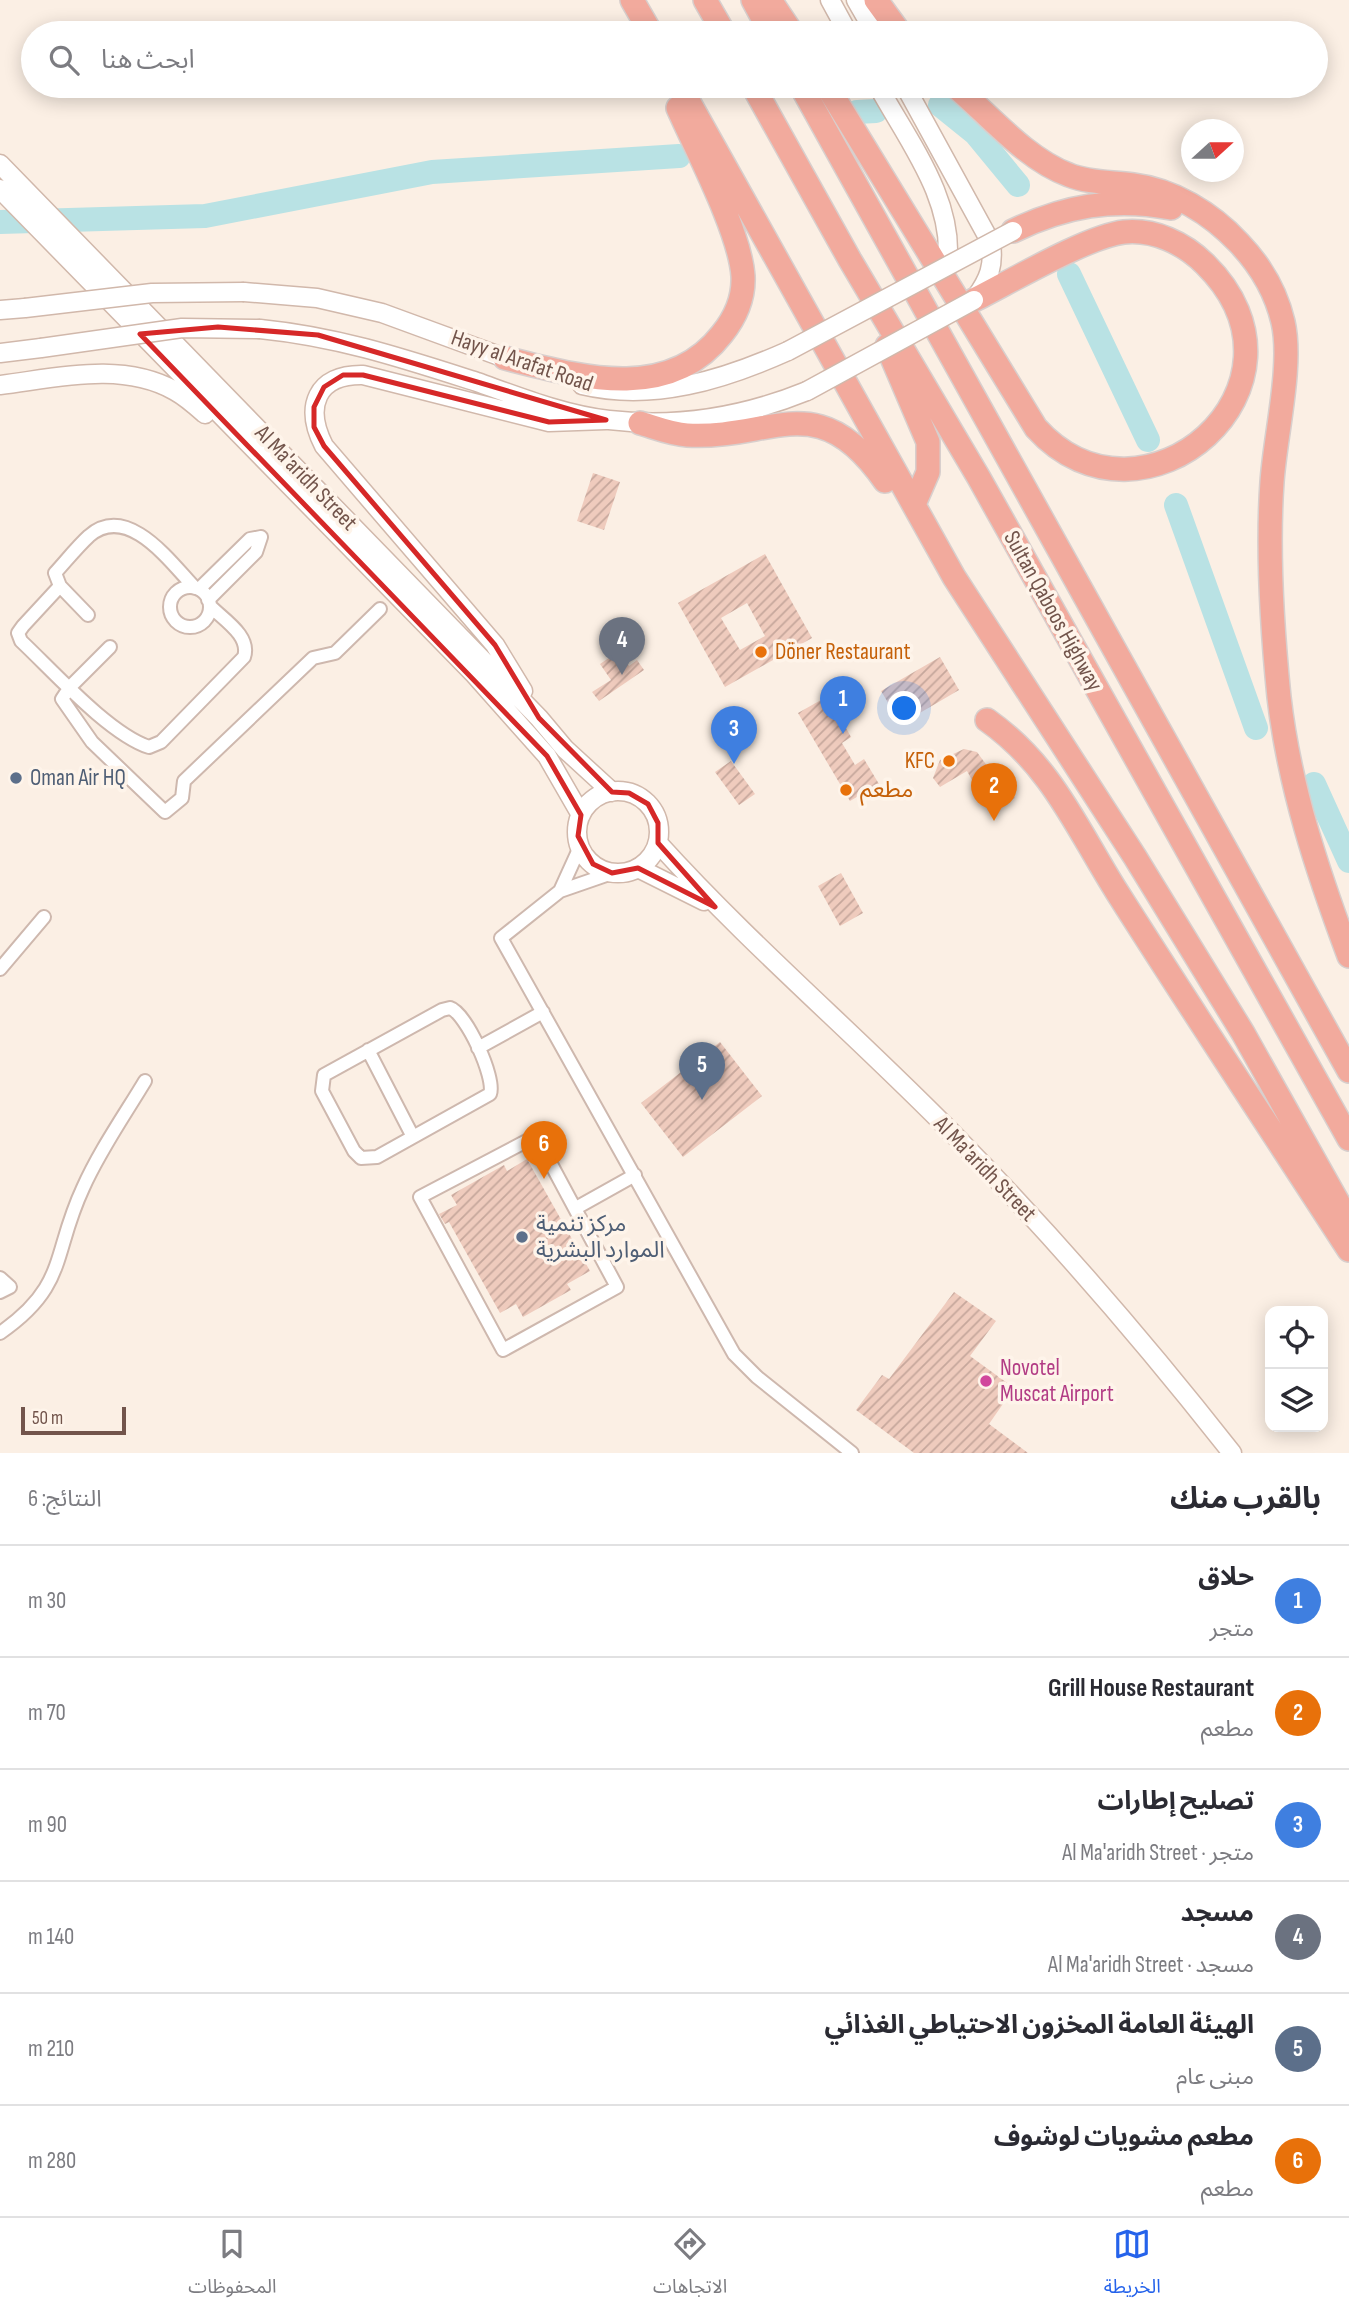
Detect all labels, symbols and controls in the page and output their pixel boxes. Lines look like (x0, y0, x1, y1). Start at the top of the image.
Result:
search box (21, 21, 1328, 98)
icon: search (45, 41, 83, 79)
text: ابحث هنا (101, 45, 195, 76)
north arrow (1181, 119, 1244, 182)
street label: Hayy al Arafat Road (447, 324, 597, 398)
street label: Al Ma'aridh Street (248, 419, 363, 536)
street label: Sultan Qaboos Highway (997, 526, 1109, 696)
pin: 4 (599, 617, 645, 675)
place label: Döner Restaurant (775, 638, 911, 666)
marker: Döner Restaurant (753, 644, 769, 660)
pin: 1 (820, 676, 866, 734)
your location (887, 691, 921, 725)
pin: 3 (711, 706, 757, 764)
place label: KFC (905, 747, 935, 775)
marker: KFC (941, 753, 957, 769)
pin: 2 (971, 763, 1017, 821)
place label: Oman Air HQ (30, 764, 126, 792)
marker: Oman Air HQ (8, 770, 24, 786)
place label: مطعم (860, 776, 913, 806)
marker: مطعم (838, 782, 854, 798)
pin: 5 (679, 1042, 725, 1100)
street label: Al Ma'aridh Street (927, 1110, 1042, 1227)
pin: 6 (521, 1121, 567, 1179)
place label: مركز تنمية الموارد البشرية (536, 1210, 665, 1264)
marker: مركز تنمية الموارد البشرية (514, 1229, 530, 1245)
map controls (1265, 1306, 1328, 1432)
button: locate (1265, 1306, 1328, 1369)
place label: Novotel Muscat Airport (1000, 1354, 1114, 1408)
button: layers (1265, 1369, 1328, 1432)
marker: Novotel Muscat Airport (978, 1373, 994, 1389)
scale bar (21, 1404, 126, 1436)
text: 50 m (32, 1407, 63, 1430)
text: بالقرب منك (1170, 1481, 1321, 1517)
text: النتائج: 6 (28, 1485, 102, 1513)
text: حلاق (1198, 1562, 1254, 1593)
text: 30 m (28, 1587, 66, 1615)
text: 1 (1293, 1587, 1303, 1615)
text: متجر (1210, 1615, 1254, 1643)
text: Grill House Restaurant (1048, 1673, 1254, 1704)
text: 70 m (28, 1699, 66, 1727)
text: 2 (1293, 1699, 1303, 1727)
text: مطعم (1201, 1715, 1254, 1743)
text: تصليح إطارات (1098, 1786, 1254, 1817)
text: 90 m (28, 1811, 67, 1839)
text: 3 (1293, 1811, 1303, 1839)
text: متجر · Al Ma'aridh Street (1062, 1839, 1254, 1867)
text: مسجد (1181, 1898, 1254, 1929)
text: 140 m (28, 1923, 74, 1951)
text: 4 (1293, 1923, 1303, 1951)
text: مسجد · Al Ma'aridh Street (1048, 1951, 1254, 1979)
text: الهيئة العامة المخزون الاحتياطي الغذائي (825, 2010, 1254, 2041)
text: 210 m (28, 2035, 74, 2063)
text: 5 (1293, 2035, 1303, 2063)
text: مبنى عام (1176, 2063, 1254, 2091)
text: مطعم مشويات لوشوف (994, 2122, 1254, 2153)
text: 280 m (28, 2147, 76, 2175)
text: 6 (1293, 2147, 1303, 2175)
text: مطعم (1201, 2175, 1254, 2203)
tab: المحفوظات (188, 2225, 277, 2307)
tab: الاتجاهات (653, 2225, 727, 2307)
tab: الخريطة (1104, 2225, 1161, 2307)

